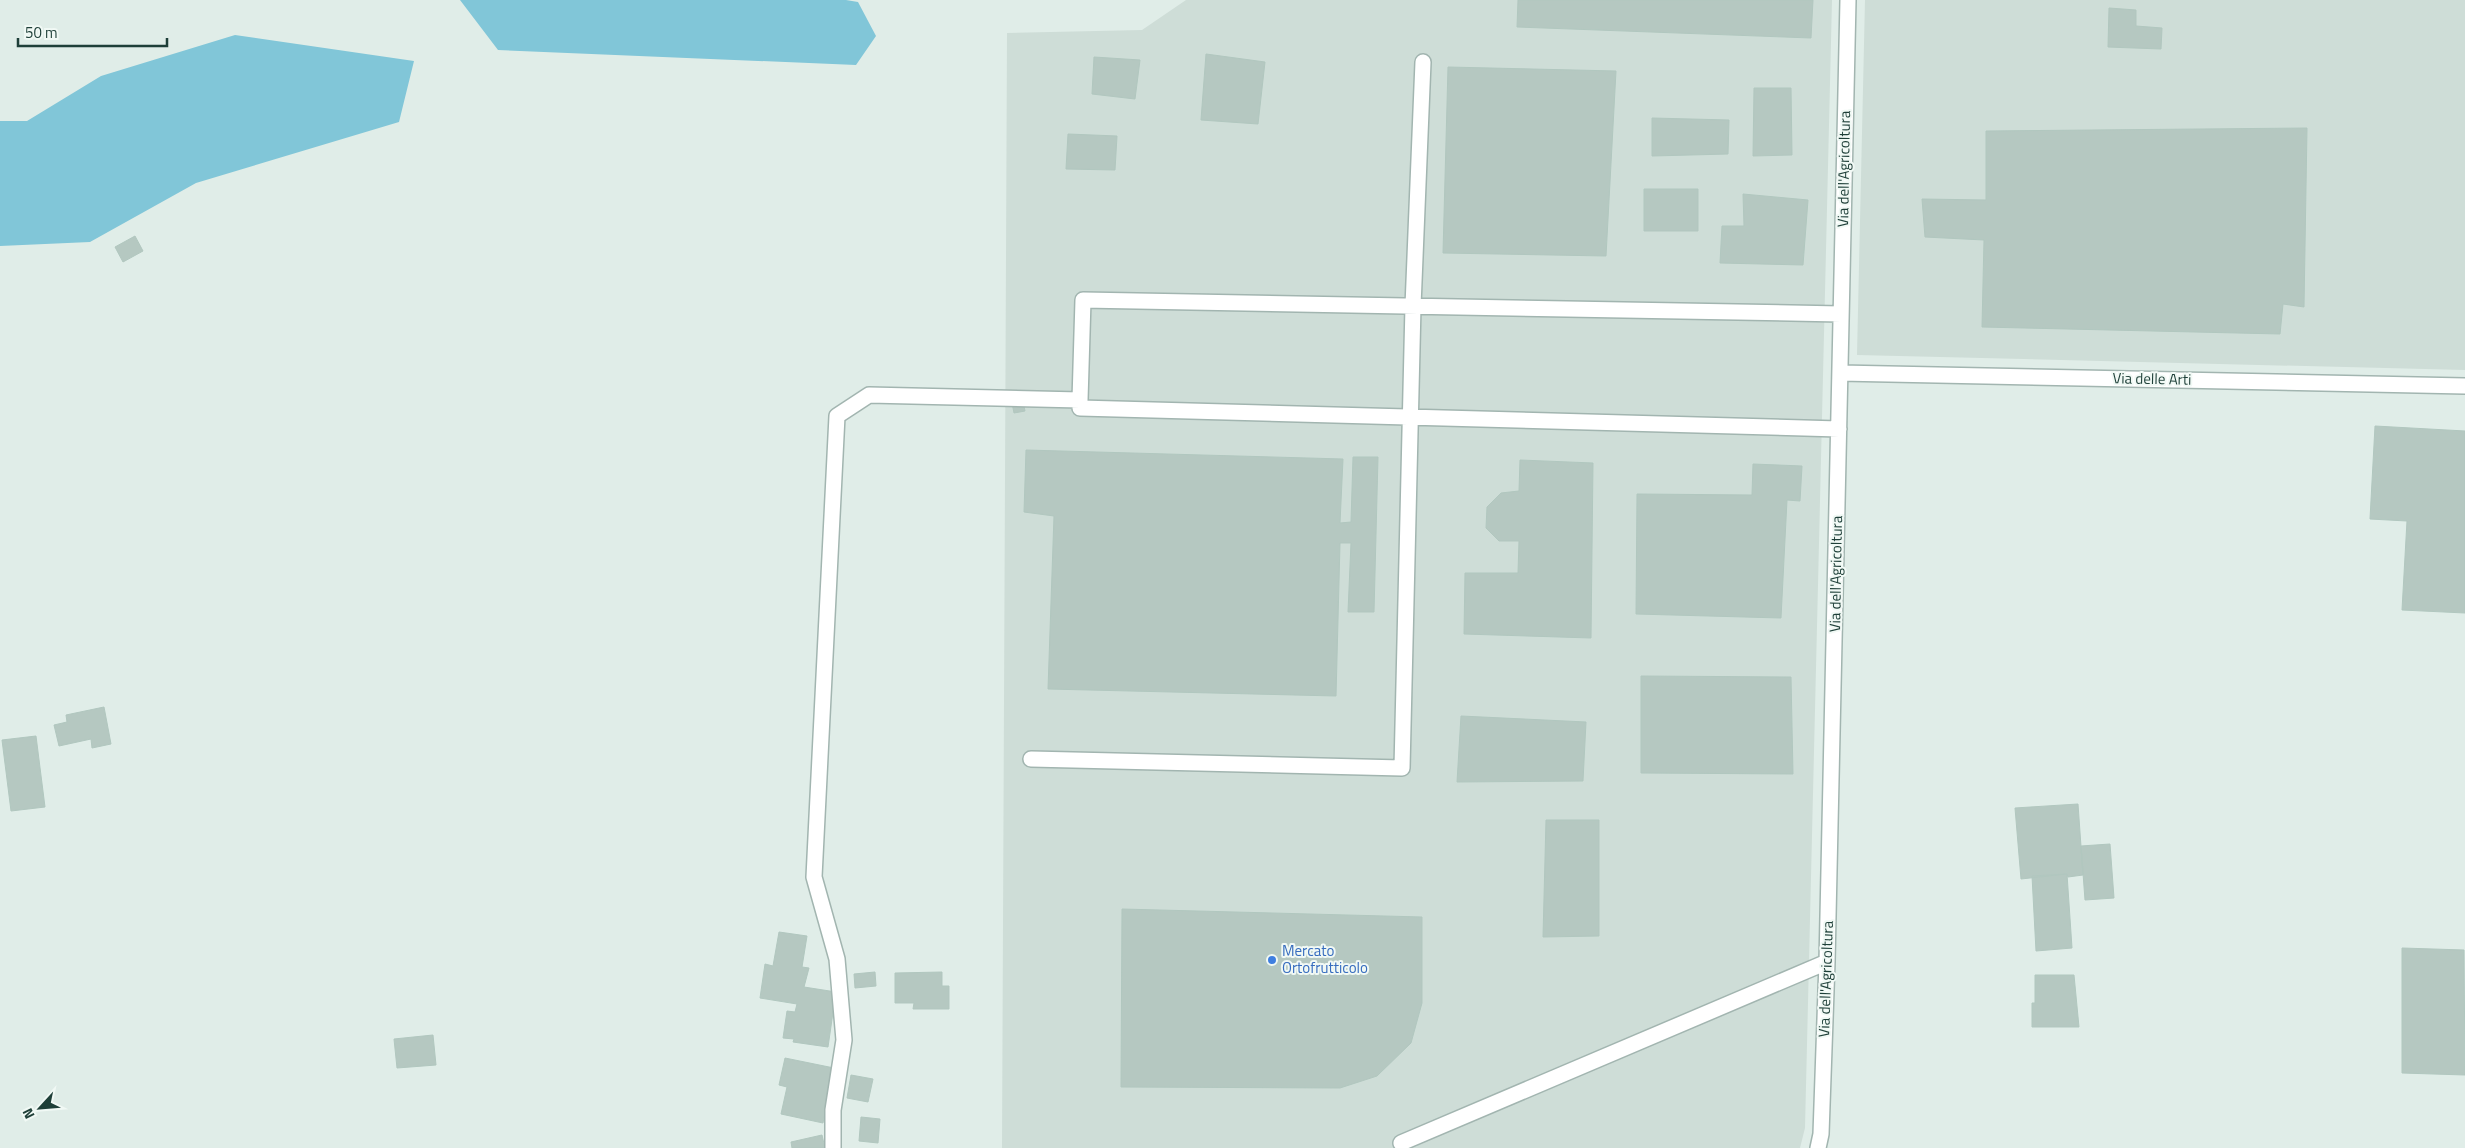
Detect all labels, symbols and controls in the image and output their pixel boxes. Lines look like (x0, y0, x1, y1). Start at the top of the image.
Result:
scale bar (18, 15, 166, 47)
text: 50 m (25, 21, 58, 44)
street label: Via dell'Agricoltura (1831, 110, 1856, 227)
street label: Via delle Arti (2112, 366, 2192, 391)
street label: Via dell'Agricoltura (1823, 515, 1848, 632)
street label: Via dell'Agricoltura (1812, 920, 1839, 1038)
place label: Mercato Ortofrutticolo (1282, 939, 1368, 979)
marker: Mercato Ortofrutticolo (1266, 954, 1278, 966)
north arrow (15, 1083, 65, 1133)
text: N (16, 1105, 39, 1123)

